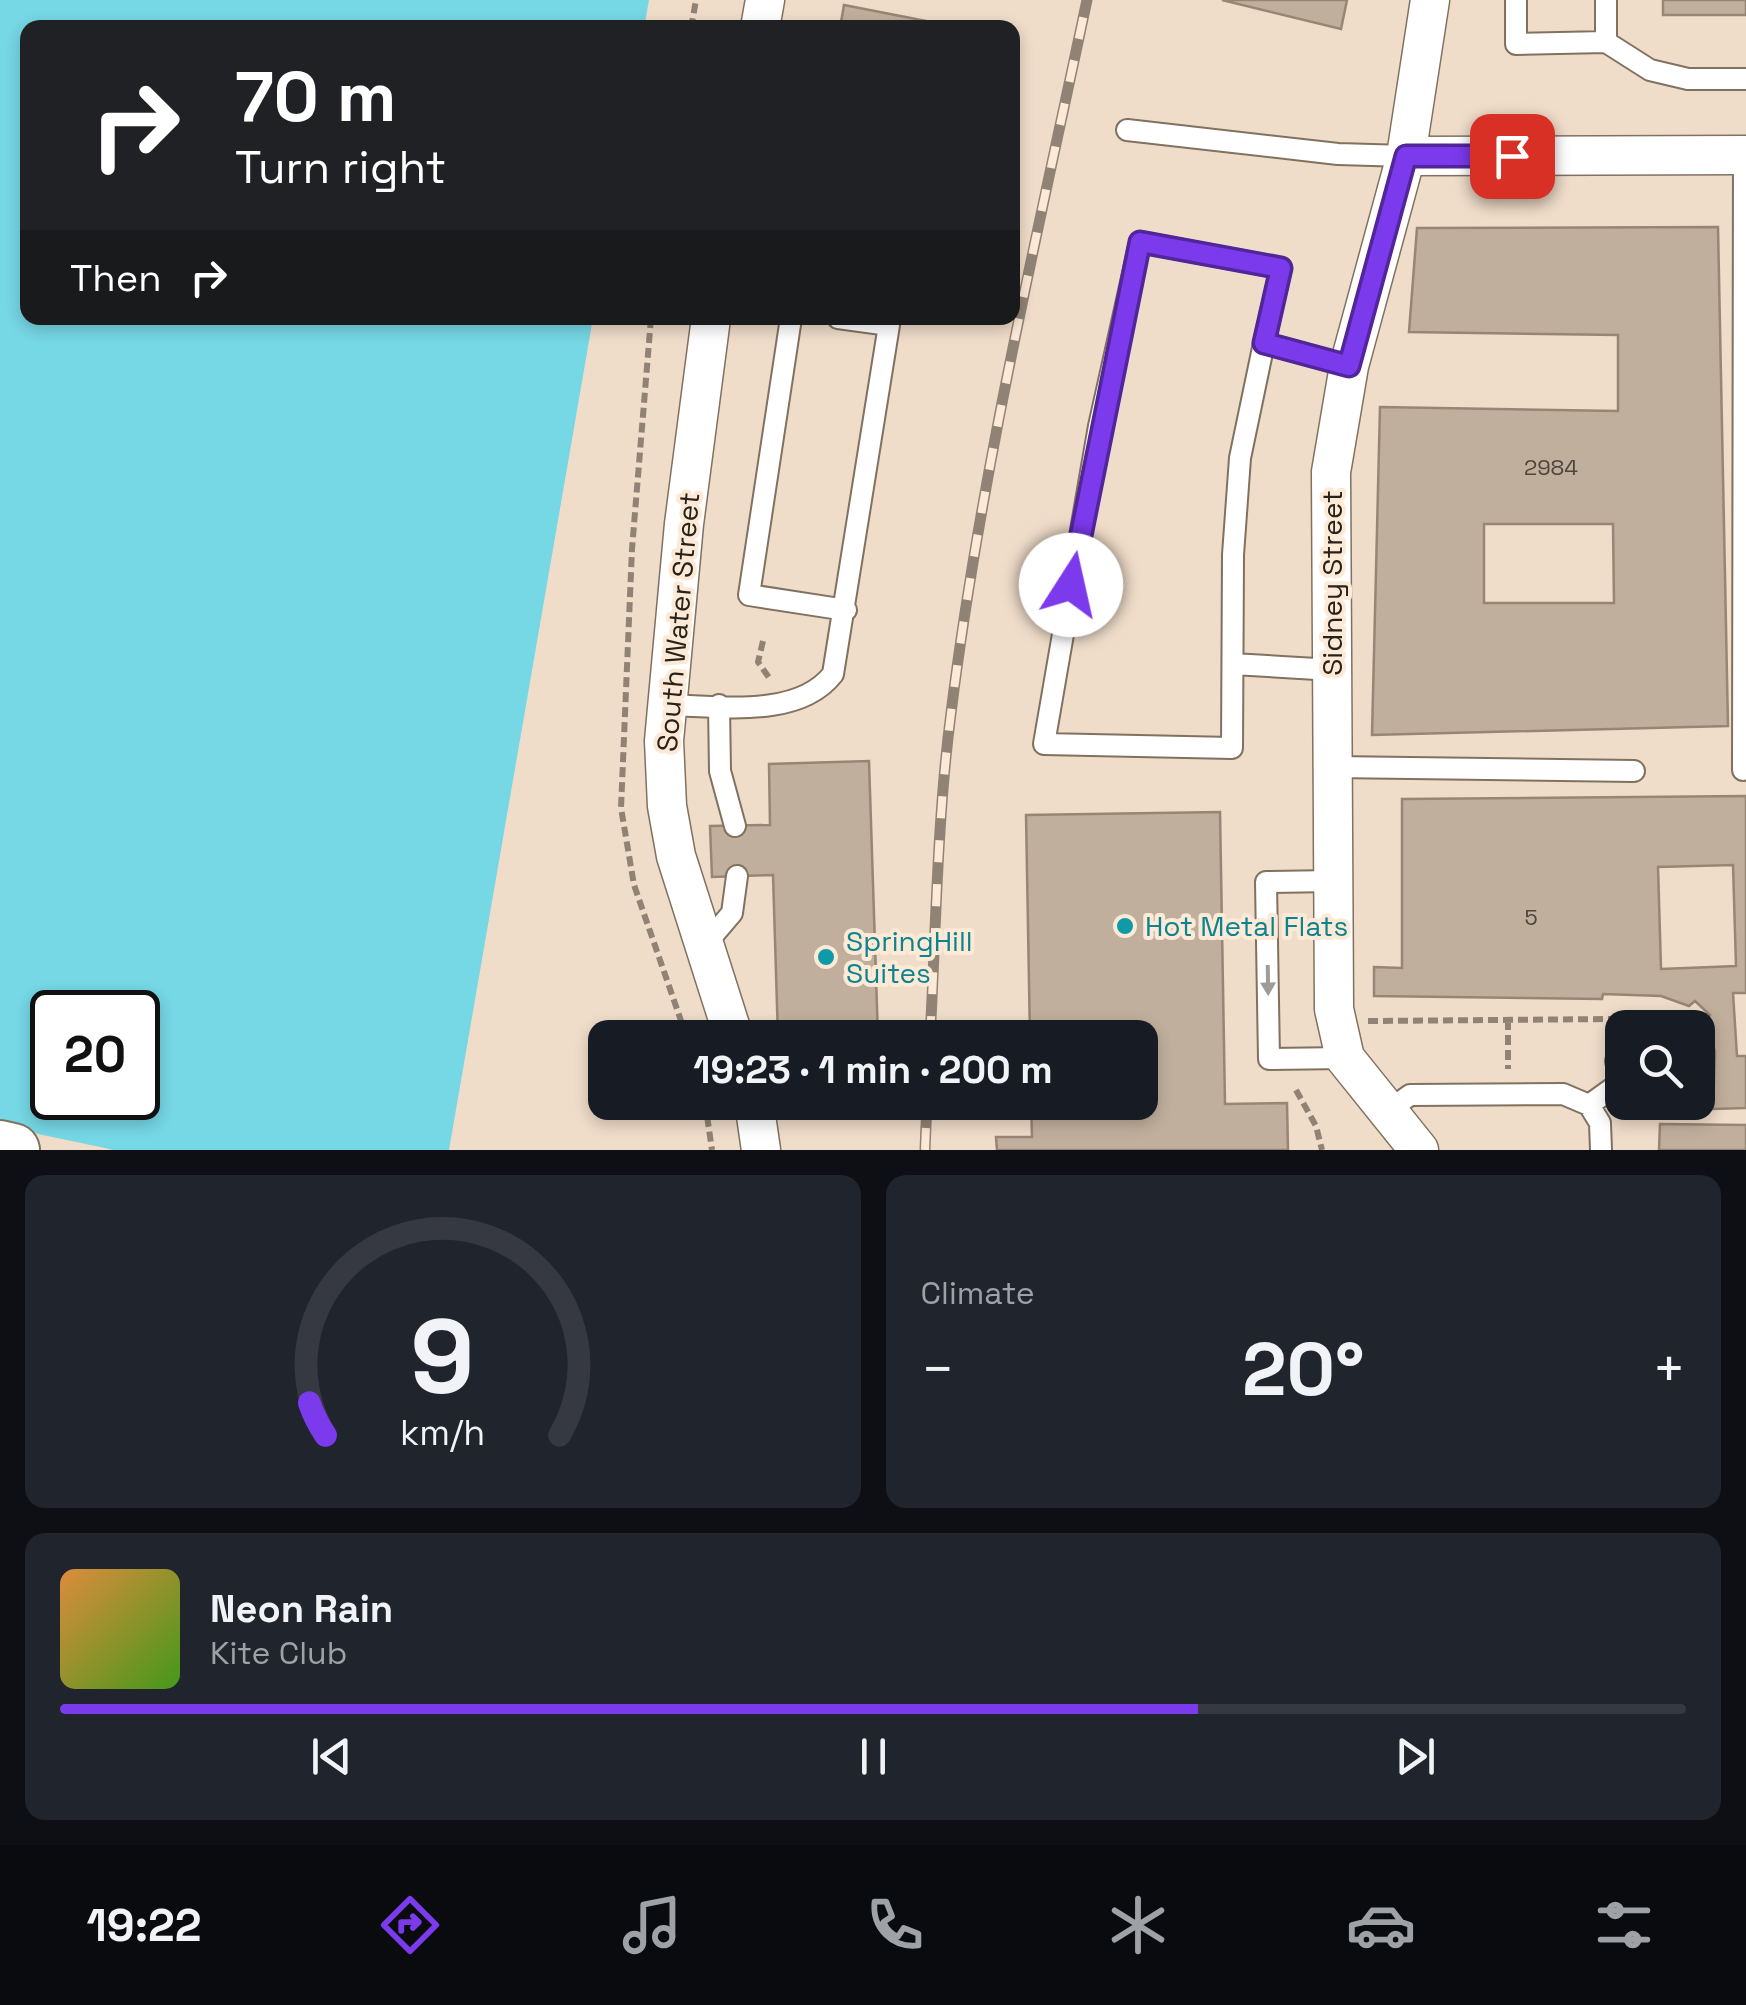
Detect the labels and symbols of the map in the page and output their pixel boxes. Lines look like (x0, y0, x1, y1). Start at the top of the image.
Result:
pin (1470, 114, 1555, 199)
house number: 2984 (1524, 453, 1578, 481)
street label: Sidney Street (1314, 490, 1350, 676)
street label: South Water Street (649, 491, 707, 753)
position arrow (1019, 533, 1123, 637)
house number: 5 (1524, 903, 1538, 931)
place label: Hot Metal Flats (1145, 908, 1348, 944)
marker: Hot Metal Flats (1114, 915, 1136, 937)
place label: SpringHill Suites (846, 923, 973, 991)
marker: SpringHill Suites (815, 946, 837, 968)
one-way arrow (1260, 964, 1276, 996)
speed limit sign: 20 (30, 990, 160, 1120)

